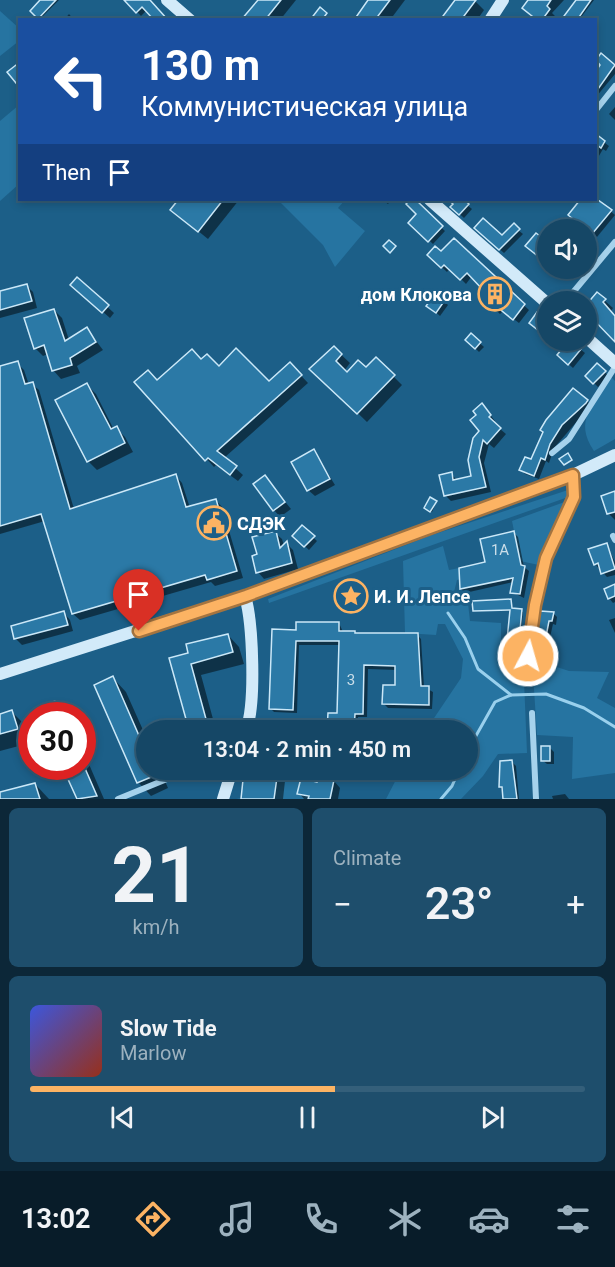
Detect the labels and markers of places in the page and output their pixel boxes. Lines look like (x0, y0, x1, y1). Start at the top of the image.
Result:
building icon: дом Клокова (477, 276, 513, 312)
place label: дом Клокова (361, 284, 472, 305)
public building icon: СДЭК (196, 505, 232, 541)
place label: СДЭК (237, 513, 286, 534)
pin (113, 569, 164, 631)
place icon: И. И. Лепсе (333, 578, 369, 614)
place label: И. И. Лепсе (374, 586, 471, 607)

